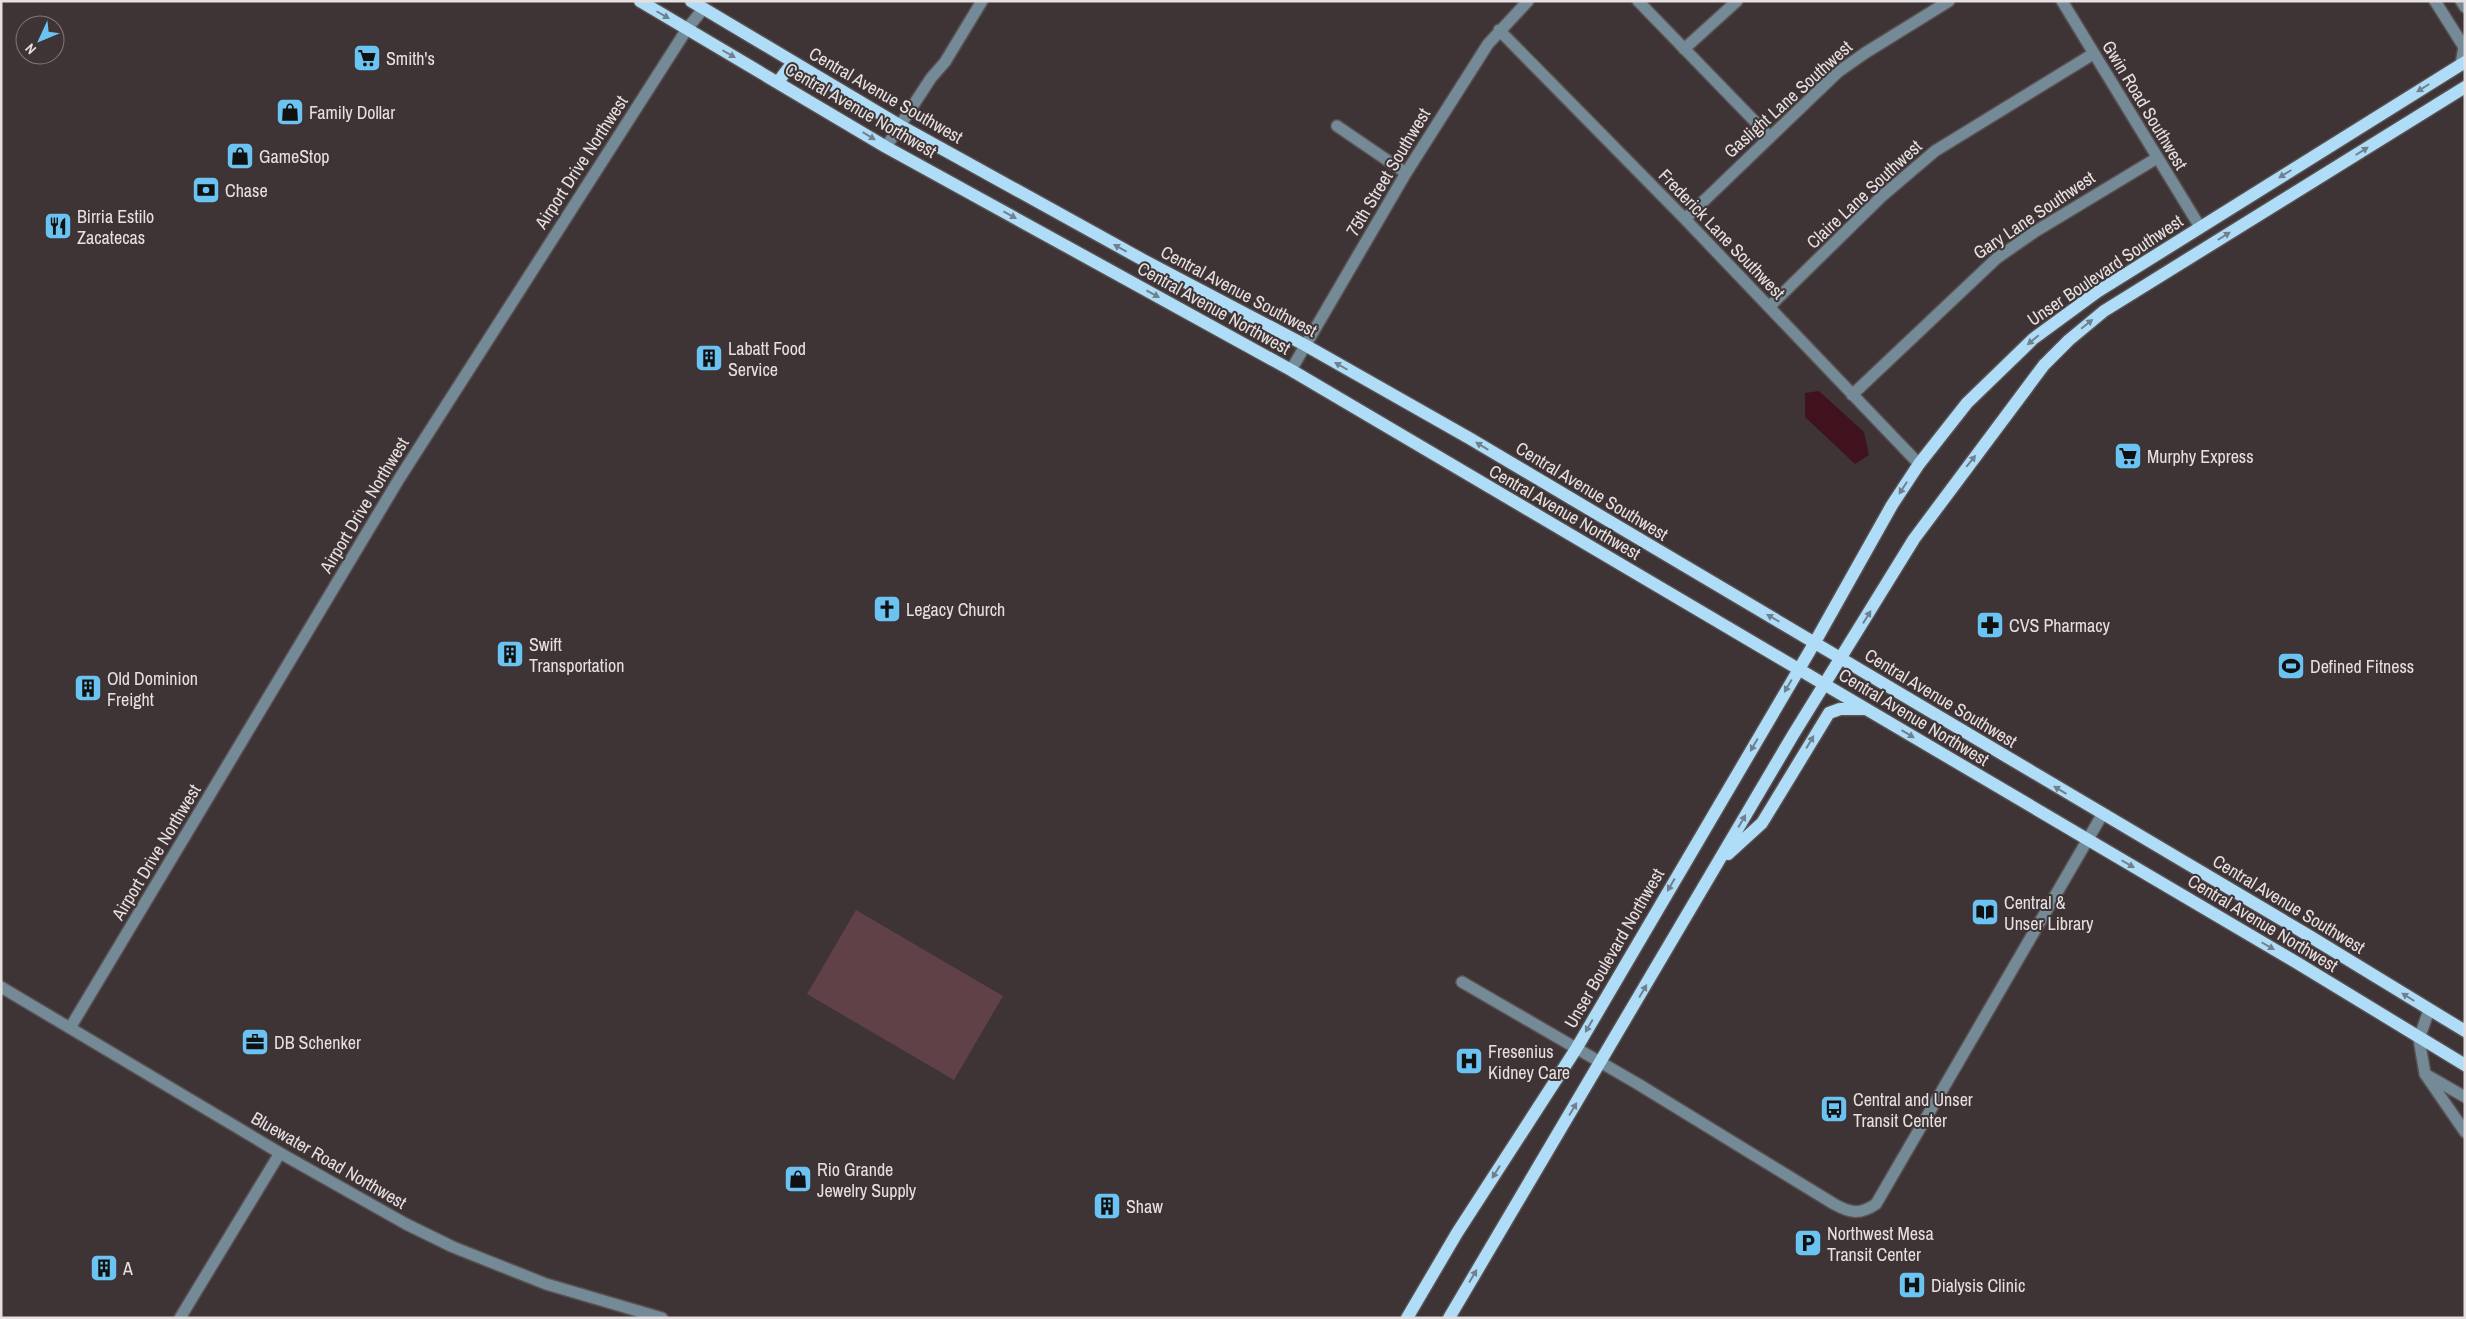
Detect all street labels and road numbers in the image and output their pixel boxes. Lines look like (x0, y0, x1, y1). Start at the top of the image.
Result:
street label: Gaslight Lane Southwest (1718, 35, 1858, 163)
street label: Gwin Road Southwest (2096, 36, 2194, 174)
street label: Central Avenue Southwest (805, 41, 967, 149)
street label: Central Avenue Northwest (781, 56, 941, 164)
street label: Airport Drive Northwest (528, 91, 633, 234)
street label: 75th Street Southwest (1340, 103, 1436, 241)
street label: Claire Lane Southwest (1801, 134, 1927, 254)
street label: Frederick Lane Southwest (1653, 163, 1791, 305)
street label: Gary Lane Southwest (1968, 165, 2100, 265)
street label: Unser Boulevard Southwest (2022, 208, 2188, 332)
street label: Central Avenue Southwest (1156, 239, 1322, 343)
street label: Central Avenue Northwest (1133, 256, 1295, 360)
street label: Airport Drive Northwest (313, 432, 414, 578)
street label: Central Avenue Southwest (1511, 436, 1673, 546)
street label: Central Avenue Northwest (1485, 458, 1645, 566)
street label: Central Avenue Southwest (1860, 643, 2022, 753)
street label: Central Avenue Northwest (1834, 662, 1994, 772)
street label: Airport Drive Northwest (105, 779, 206, 925)
street label: Central Avenue Southwest (2208, 849, 2370, 959)
street label: Unser Boulevard Northwest (1558, 864, 1670, 1032)
street label: Central Avenue Northwest (2183, 868, 2343, 978)
street label: Bluewater Road Northwest (247, 1105, 411, 1215)

